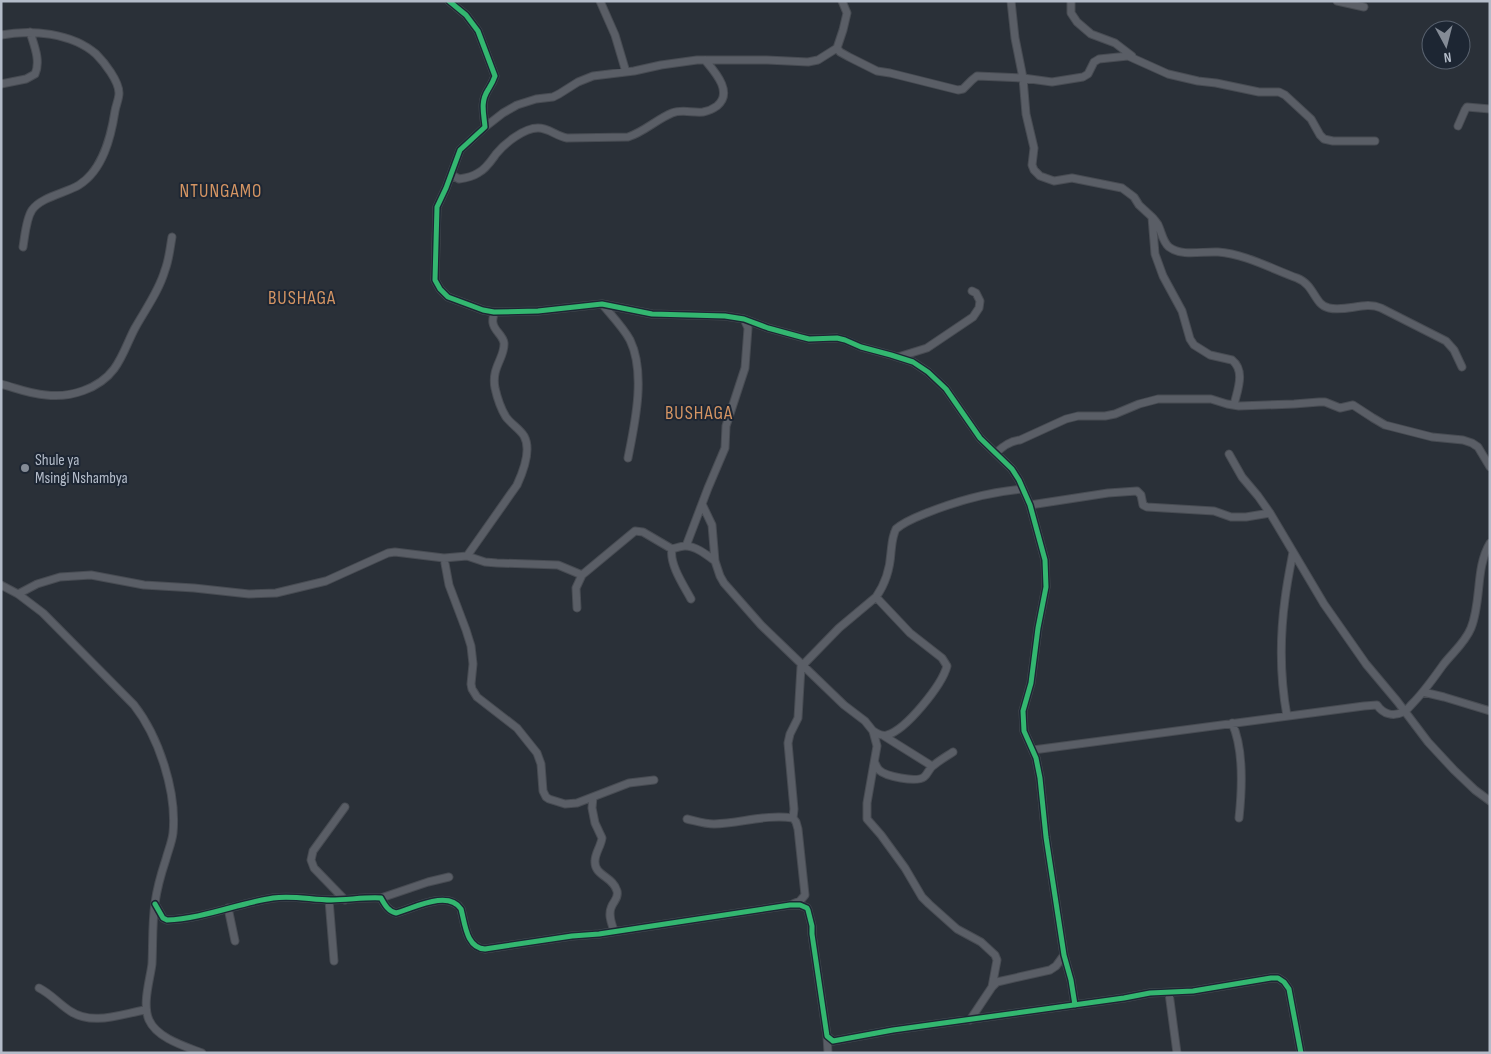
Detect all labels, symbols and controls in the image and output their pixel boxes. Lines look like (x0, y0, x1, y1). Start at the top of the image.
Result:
north arrow (1421, 20, 1471, 70)
text: N (1443, 49, 1452, 66)
district label: NTUNGAMO (180, 180, 262, 203)
district label: BUSHAGA (268, 287, 336, 310)
district label: BUSHAGA (665, 402, 733, 425)
place label: Shule ya Msingi Nshambya (35, 451, 128, 488)
marker: Shule ya Msingi Nshambya (19, 462, 31, 474)

